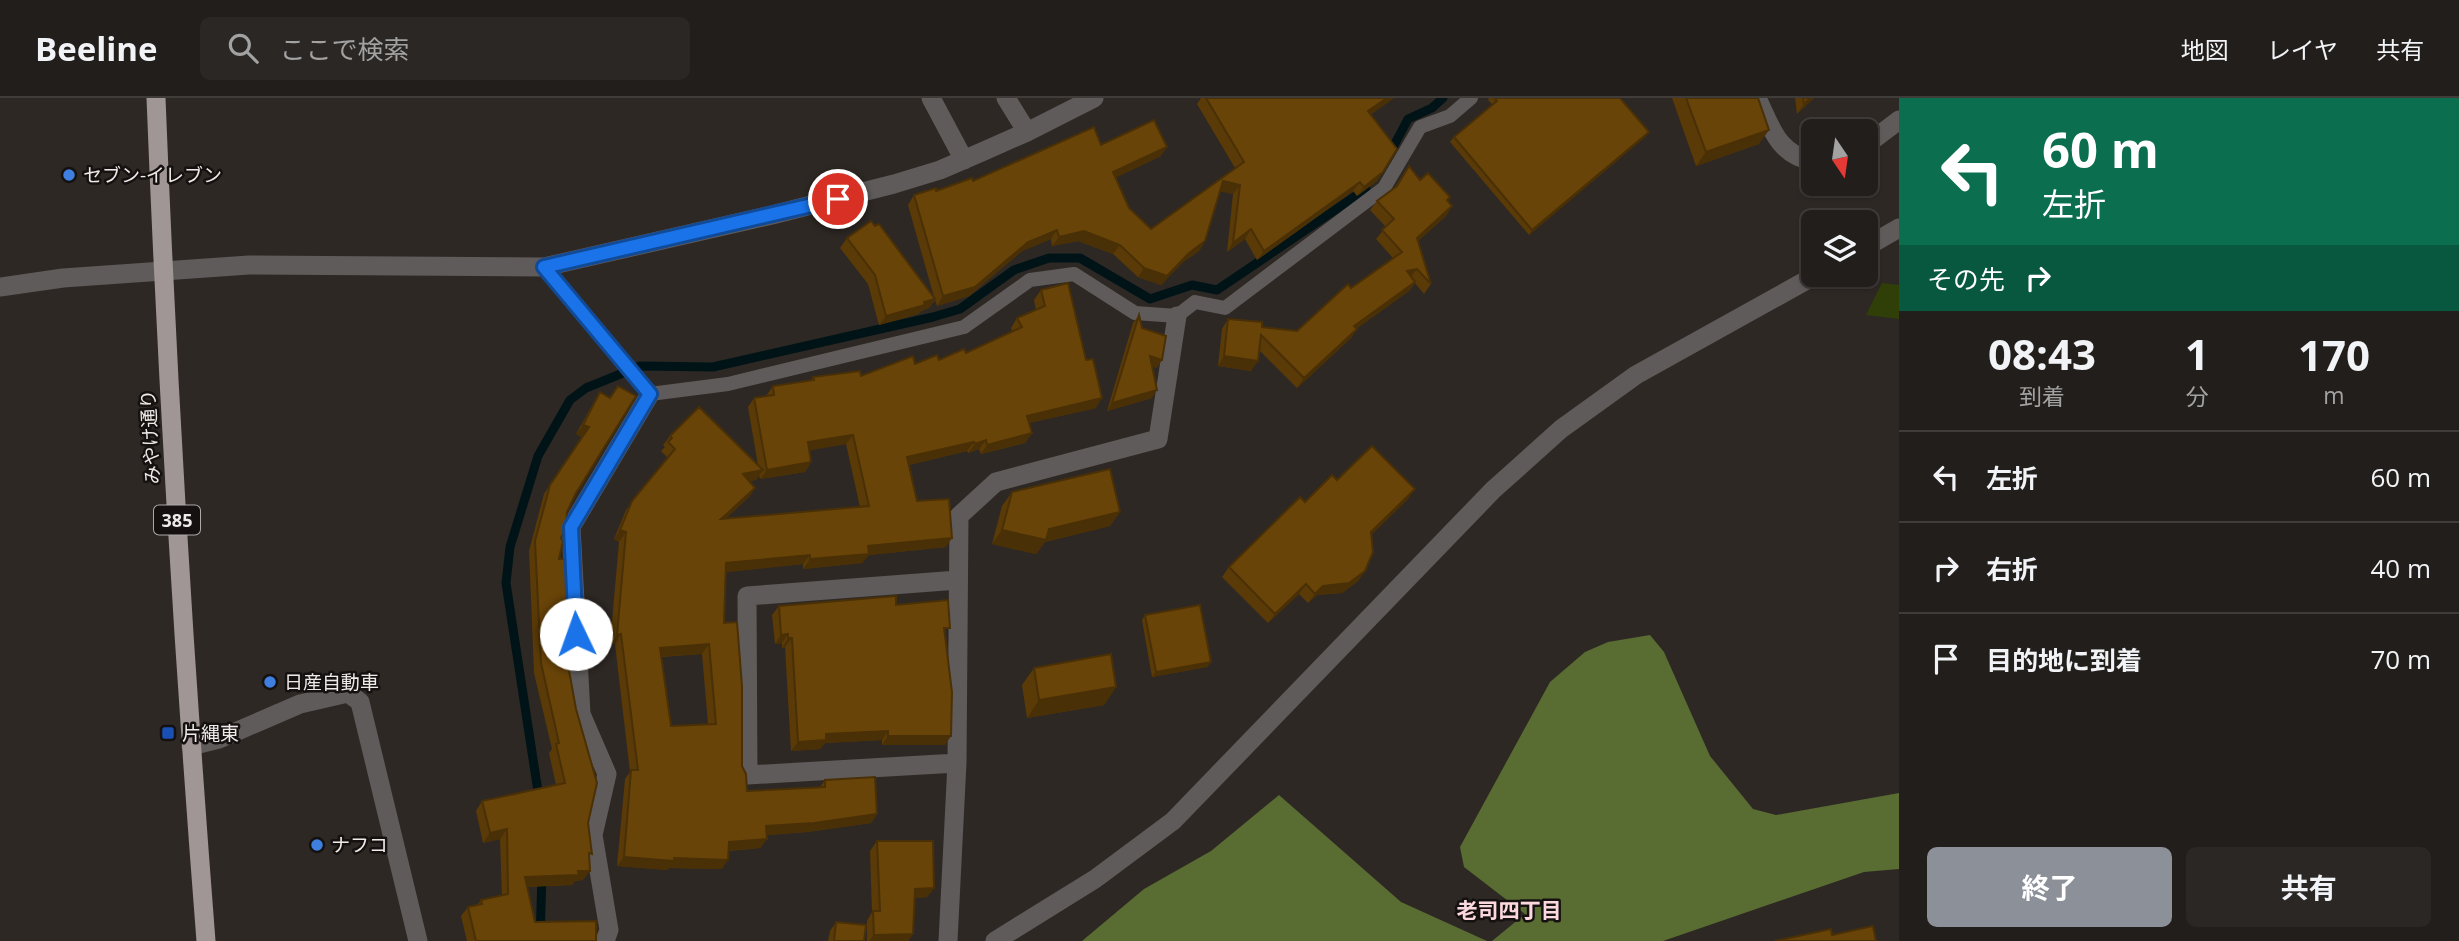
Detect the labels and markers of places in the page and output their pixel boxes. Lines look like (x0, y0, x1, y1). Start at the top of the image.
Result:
place label: セブン-イレブン (83, 162, 222, 188)
marker: セブン-イレブン (61, 167, 77, 183)
pin (808, 169, 868, 229)
place label: 日産自動車 (284, 669, 379, 695)
marker: 日産自動車 (262, 674, 278, 690)
place label: 片縄東 (182, 720, 239, 746)
marker: 片縄東 (160, 725, 176, 741)
place label: ナフコ (331, 832, 388, 858)
marker: ナフコ (309, 837, 325, 853)

